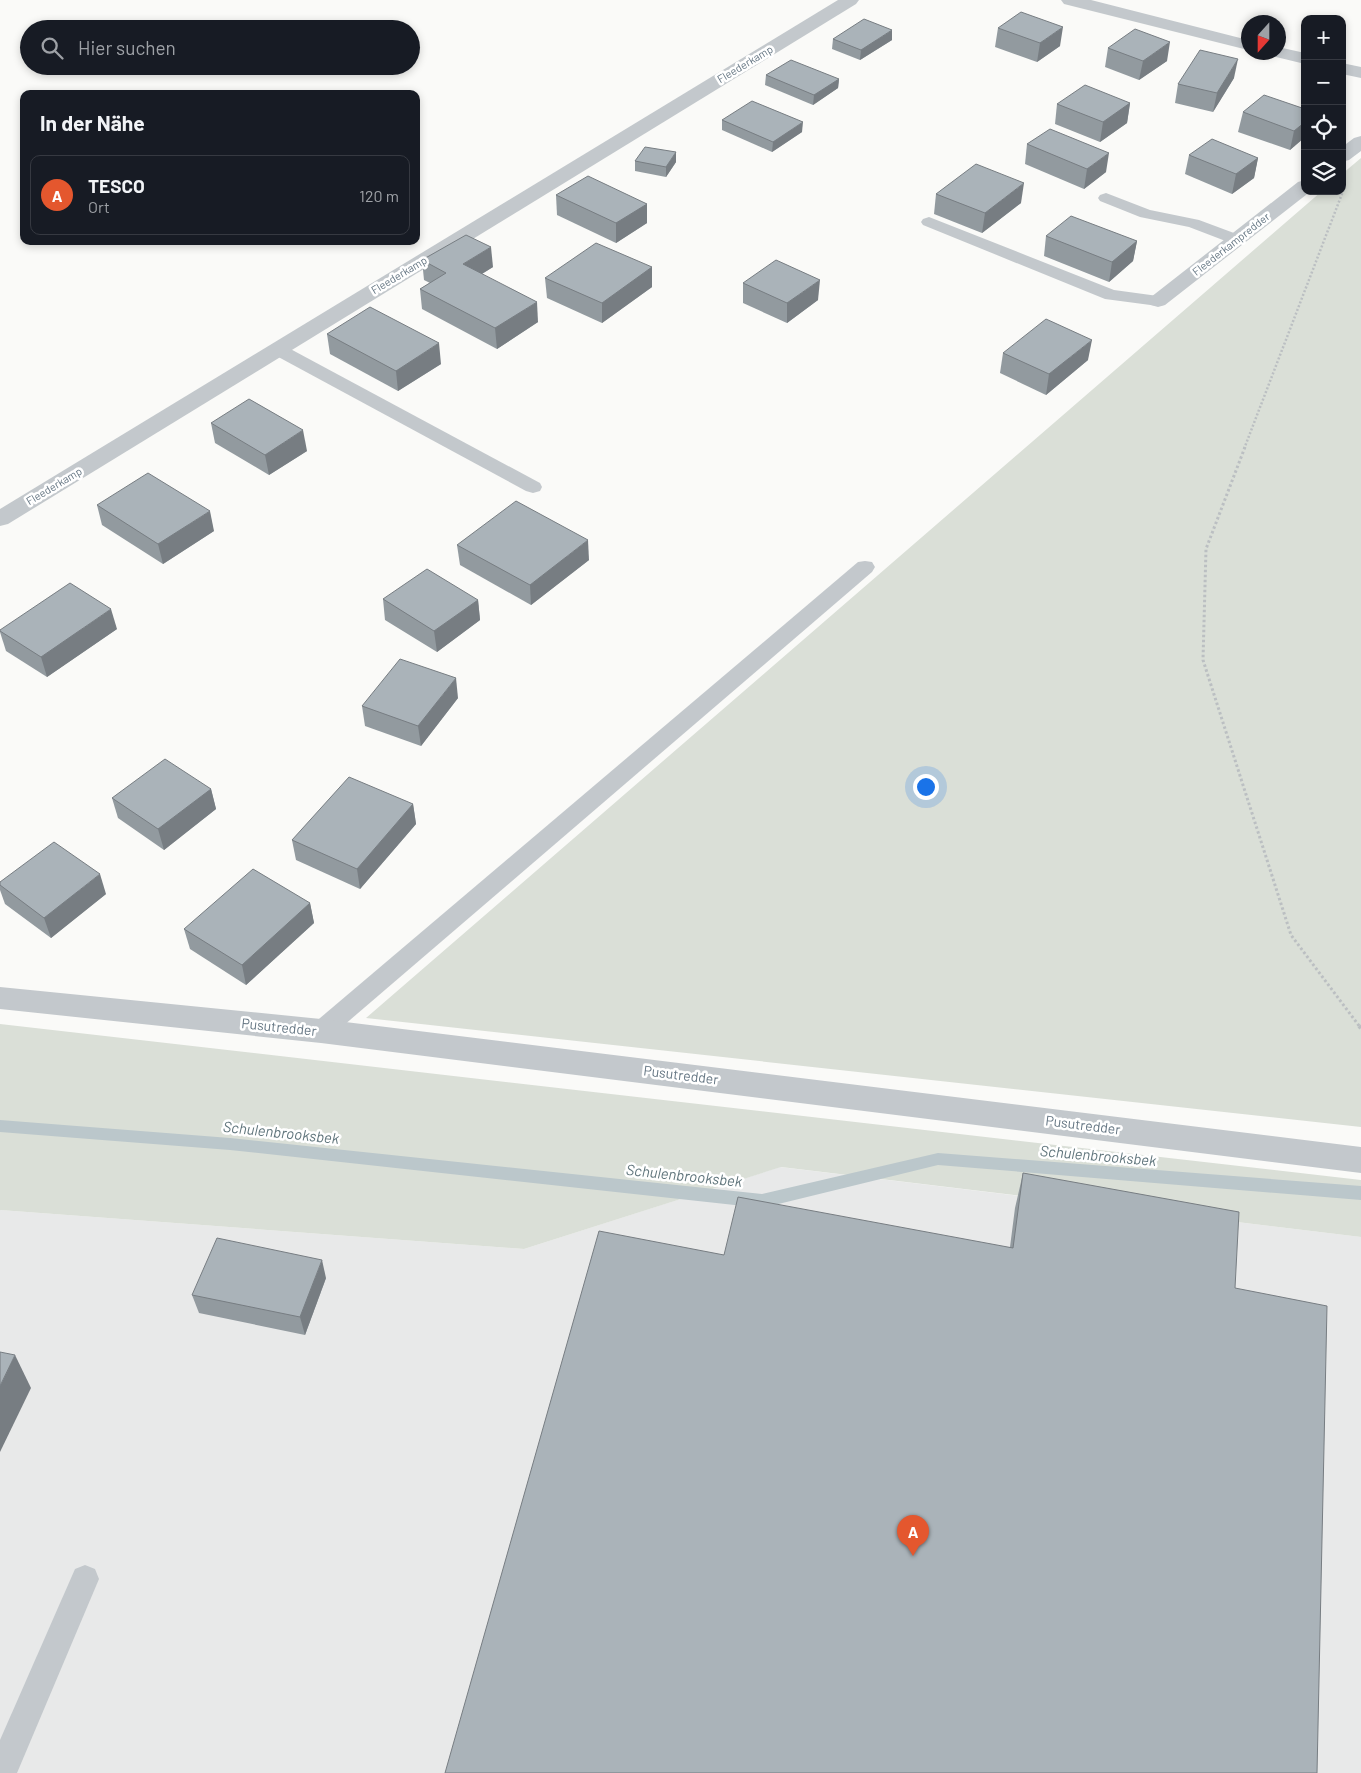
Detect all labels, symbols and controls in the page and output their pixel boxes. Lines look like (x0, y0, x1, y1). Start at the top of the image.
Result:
north arrow (1241, 15, 1286, 60)
map controls (1301, 15, 1346, 195)
button: + (1301, 15, 1346, 60)
search box (20, 20, 420, 75)
icon: search (38, 34, 66, 62)
text: Hier suchen (78, 36, 176, 59)
street label: Fleederkamp (715, 42, 775, 85)
button: − (1301, 60, 1346, 105)
button: locate (1301, 105, 1346, 150)
text: In der Nähe (40, 110, 145, 135)
button: layers (1301, 150, 1346, 195)
text: TESCO (88, 174, 145, 197)
text: A (52, 186, 62, 205)
text: 120 m (359, 186, 399, 205)
text: Ort (88, 197, 110, 216)
street label: Fleederkampredder (1190, 209, 1272, 278)
street label: Fleederkamp (369, 253, 429, 296)
street label: Fleederkamp (24, 464, 84, 507)
your location (913, 774, 939, 800)
street label: Pusutredder (241, 1014, 317, 1039)
street label: Pusutredder (643, 1061, 720, 1088)
street label: Pusutredder (1045, 1111, 1122, 1138)
water label: Schulenbrooksbek (222, 1117, 341, 1147)
water label: Schulenbrooksbek (1039, 1141, 1158, 1169)
water label: Schulenbrooksbek (625, 1160, 744, 1190)
pin: A (897, 1515, 929, 1556)

